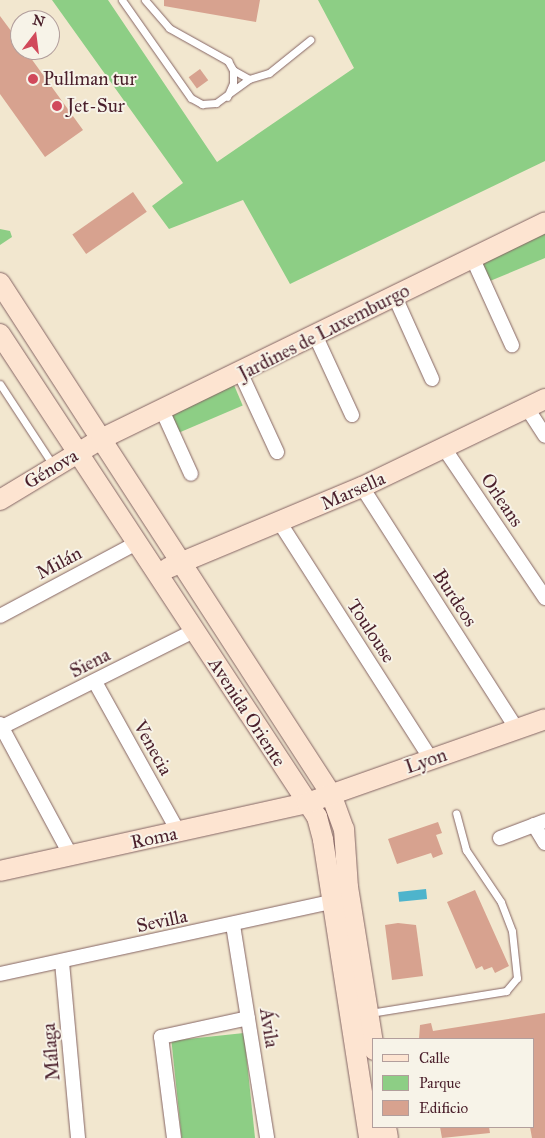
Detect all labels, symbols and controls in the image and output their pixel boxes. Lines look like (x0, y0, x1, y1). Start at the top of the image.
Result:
north arrow (10, 10, 60, 60)
text: N (31, 11, 47, 31)
place label: Pullman tur (43, 68, 137, 90)
marker: Pullman tur (27, 73, 39, 85)
place label: Jet-Sur (67, 95, 125, 117)
marker: Jet-Sur (51, 100, 63, 112)
street label: Jardines de Luxemburgo (235, 279, 413, 385)
street label: Génova (20, 444, 82, 494)
street label: Marsella (317, 467, 389, 515)
street label: Orleans (476, 469, 528, 531)
street label: Milán (32, 542, 86, 584)
street label: Burdeos (428, 565, 482, 631)
street label: Toulouse (342, 595, 400, 667)
street label: Siena (66, 643, 114, 683)
street label: Avenida Oriente (203, 653, 291, 771)
street label: Venecia (129, 717, 177, 779)
street label: Lyon (402, 743, 450, 779)
street label: Roma (129, 822, 179, 854)
street label: Sevilla (134, 904, 190, 938)
street label: Ávila (255, 1007, 283, 1049)
street label: Málaga (37, 1022, 65, 1082)
legend (372, 1038, 535, 1128)
text: Calle (419, 1049, 450, 1067)
text: Parque (419, 1074, 461, 1092)
text: Edificio (419, 1099, 468, 1117)

